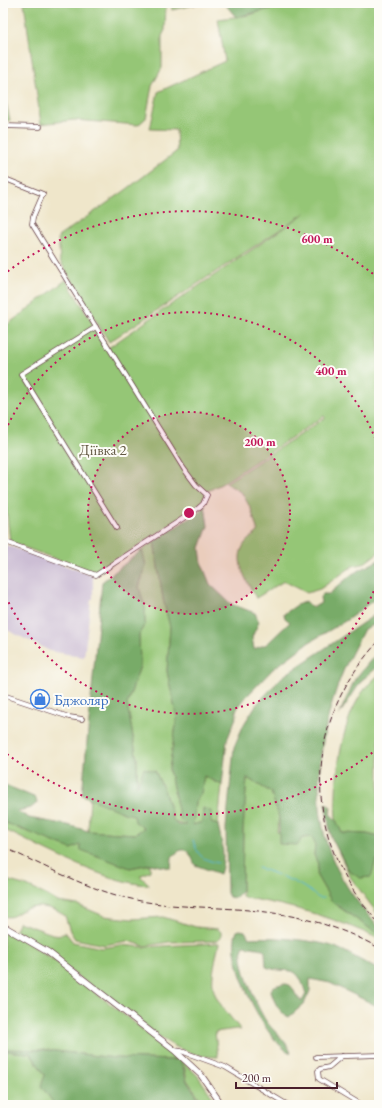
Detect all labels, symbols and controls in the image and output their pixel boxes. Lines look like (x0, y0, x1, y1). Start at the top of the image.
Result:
text: 600 m (301, 231, 333, 247)
text: 400 m (315, 363, 347, 379)
text: 200 m (244, 434, 276, 450)
park label: Діївка 2 (79, 440, 128, 459)
centre of rings (182, 506, 196, 520)
shop icon: Бджоляр (29, 688, 51, 710)
place label: Бджоляр (54, 690, 109, 709)
scale bar (236, 1064, 337, 1090)
text: 200 m (242, 1070, 272, 1086)

